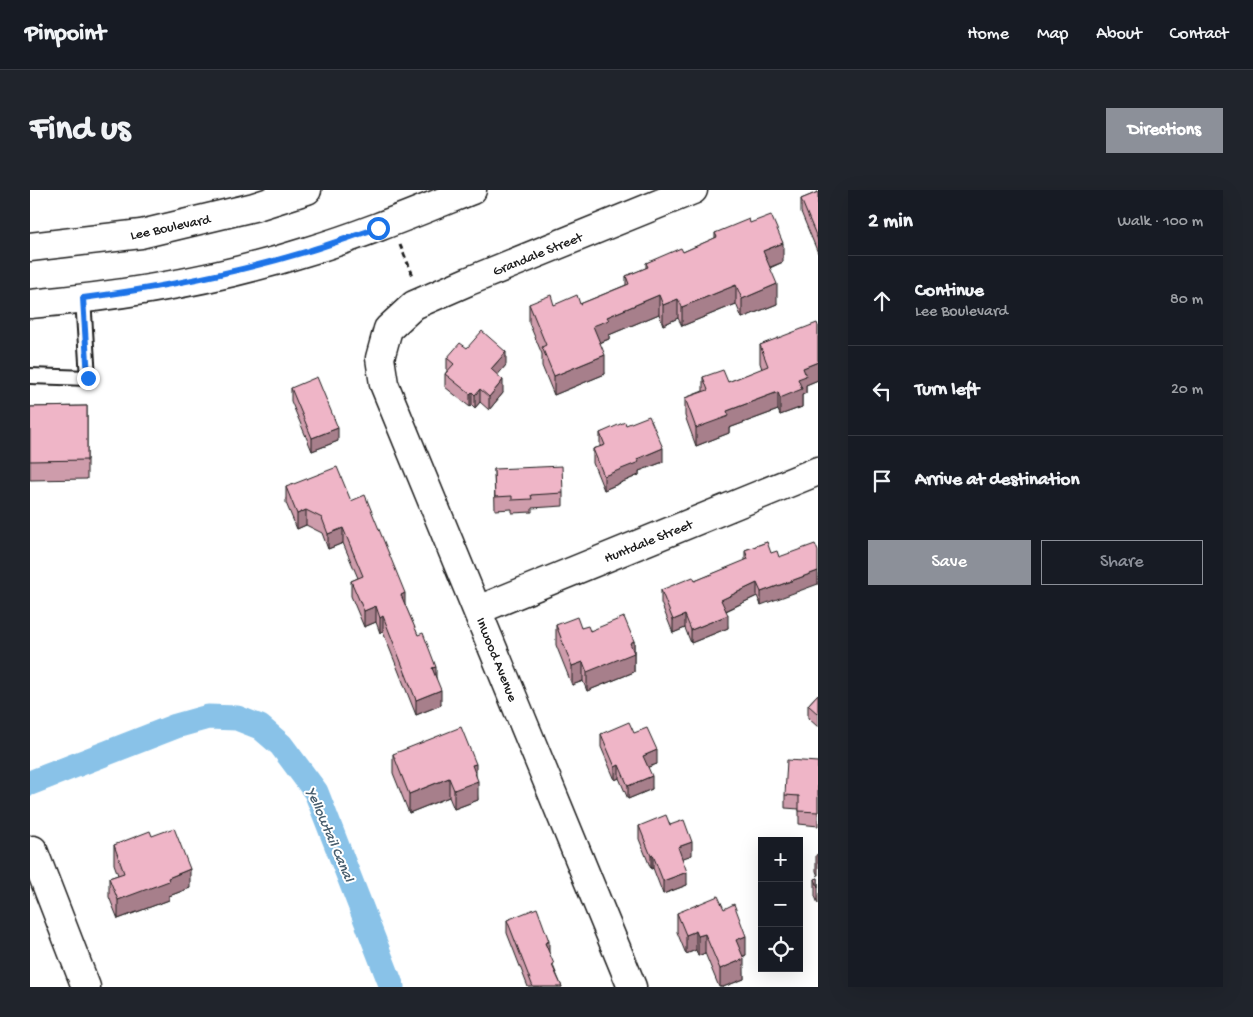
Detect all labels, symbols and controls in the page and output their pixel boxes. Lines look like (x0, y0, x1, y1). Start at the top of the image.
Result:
text: Pinpoint (25, 20, 106, 49)
text: Home (967, 24, 1009, 45)
text: Map (1037, 24, 1068, 45)
text: About (1096, 24, 1142, 45)
text: Contact (1170, 24, 1228, 45)
button: Directions (1106, 108, 1223, 153)
text: Find us (30, 110, 130, 151)
text: 2 min (868, 210, 913, 235)
street label: Lee Boulevard (129, 211, 214, 245)
text: Walk · 100 m (1117, 213, 1203, 232)
route start (367, 217, 390, 240)
street label: Grandale Street (491, 229, 586, 281)
text: Continue (915, 280, 984, 303)
icon: ahead (868, 287, 896, 315)
text: 80 m (1170, 291, 1203, 310)
text: Lee Boulevard (915, 303, 1008, 322)
route end (77, 367, 100, 390)
icon: left (868, 377, 896, 405)
text: Turn left (915, 379, 979, 402)
text: 20 m (1171, 381, 1203, 400)
icon: arrive (868, 467, 896, 495)
text: Arrive at destination (915, 469, 1079, 492)
street label: Huntdale Street (602, 516, 697, 568)
button: Save (868, 540, 1031, 585)
button: Share (1041, 540, 1203, 585)
street label: Inwood Avenue (471, 615, 521, 705)
water label: Yellowtail Canal (301, 785, 358, 886)
map controls (758, 837, 803, 972)
button: + (758, 837, 803, 882)
button: − (758, 882, 803, 927)
button: locate (758, 927, 803, 972)

